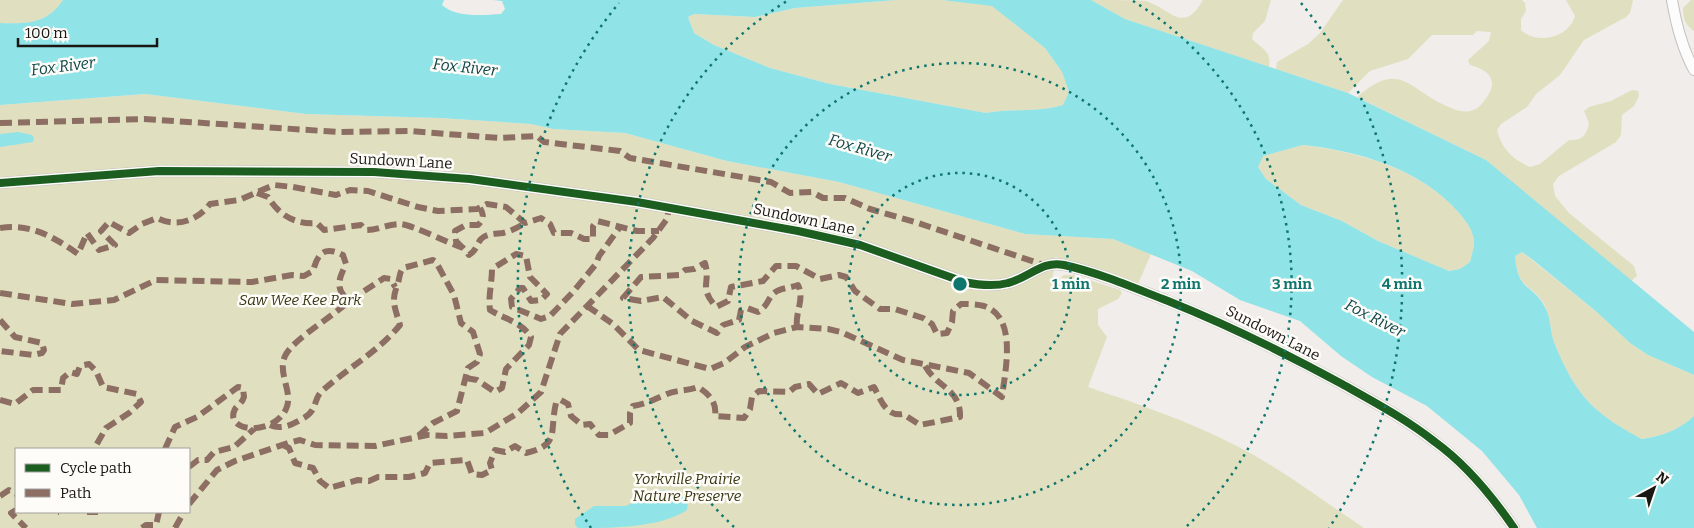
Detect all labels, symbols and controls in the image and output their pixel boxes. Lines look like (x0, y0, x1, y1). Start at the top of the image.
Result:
scale bar (18, 15, 156, 47)
text: 100 m (25, 24, 68, 42)
water label: Fox River (30, 52, 98, 79)
water label: Fox River (432, 54, 500, 80)
water label: Fox River (826, 130, 895, 166)
street label: Sundown Lane (349, 149, 453, 173)
street label: Sundown Lane (752, 199, 856, 239)
centre of rings (951, 275, 969, 293)
text: 1 min (1052, 275, 1090, 293)
text: 2 min (1161, 275, 1201, 293)
text: 3 min (1272, 275, 1312, 293)
text: 4 min (1382, 275, 1423, 293)
park label: Saw Wee Kee Park (239, 291, 362, 309)
water label: Fox River (1342, 295, 1409, 342)
street label: Sundown Lane (1223, 302, 1323, 364)
legend (15, 448, 190, 513)
text: Cycle path (60, 459, 132, 477)
north arrow (1629, 463, 1679, 513)
text: N (1652, 468, 1672, 489)
park label: Yorkville Prairie Nature Preserve (633, 470, 742, 505)
text: Path (60, 484, 92, 502)

